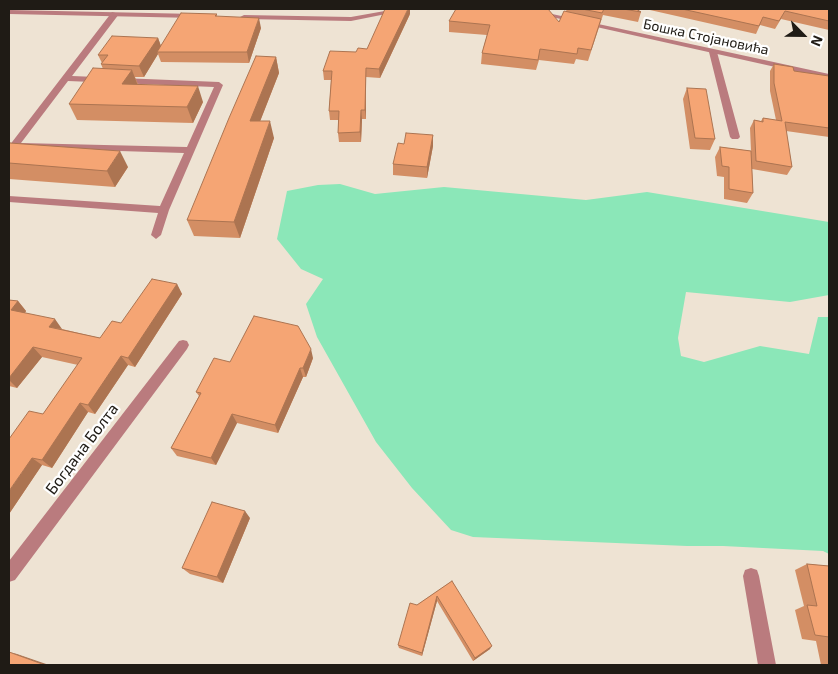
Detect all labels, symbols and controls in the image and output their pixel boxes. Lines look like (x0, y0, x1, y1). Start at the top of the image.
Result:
north arrow (778, 10, 828, 60)
street label: Бошка Стојановића (642, 15, 770, 59)
text: N (807, 33, 827, 49)
street label: Богдана Болта (41, 400, 123, 498)

